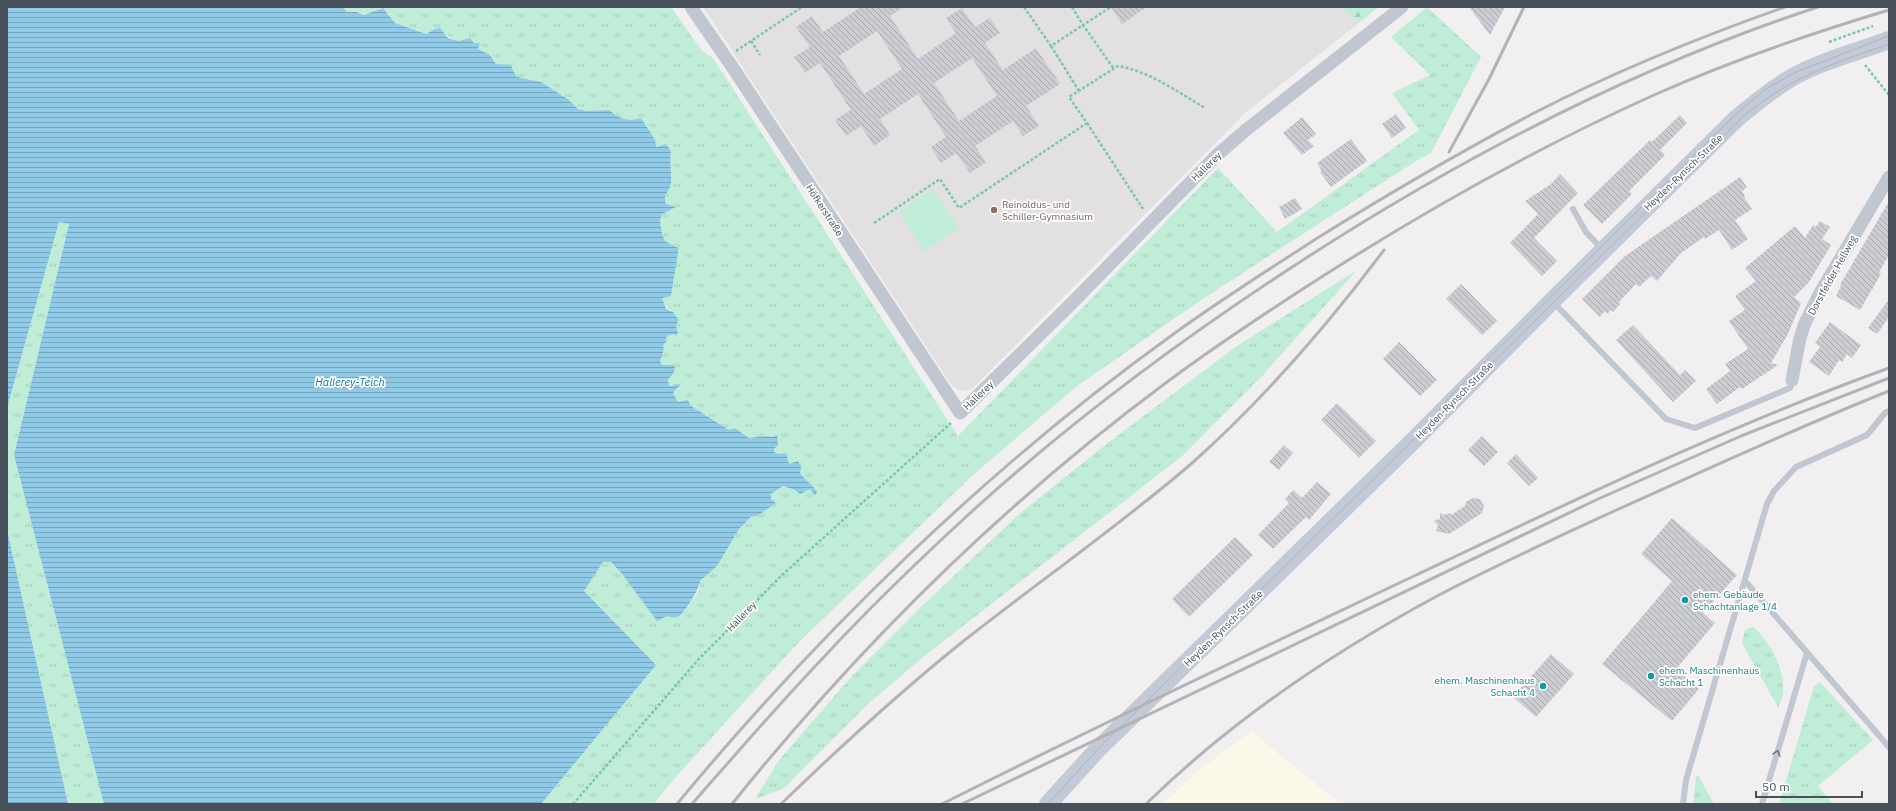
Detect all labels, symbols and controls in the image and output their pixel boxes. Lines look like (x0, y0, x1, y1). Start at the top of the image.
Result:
street label: Heyden-Rynsch-Straße (1641, 131, 1726, 214)
street label: Hallerey (1188, 149, 1224, 184)
street label: Höfkerstraße (803, 182, 846, 239)
place label: Reinoldus- und Schiller-Gymnasium (1002, 198, 1093, 223)
marker: Reinoldus- und Schiller-Gymnasium (989, 205, 999, 215)
street label: Dorstfelder Hellweg (1805, 232, 1860, 317)
street label: Heyden-Rynsch-Straße (1413, 358, 1496, 442)
water label: Hallerey-Teich (315, 375, 385, 389)
street label: Hallerey (960, 378, 996, 413)
street label: Heyden-Rynsch-Straße (1181, 587, 1266, 670)
place label: ehem. Gebäude Schachtanlage 1/4 (1693, 588, 1777, 613)
marker: ehem. Gebäude Schachtanlage 1/4 (1680, 595, 1690, 605)
street label: Hallerey (724, 598, 759, 634)
place label: ehem. Maschinenhaus Schacht 1 (1659, 664, 1760, 689)
marker: ehem. Maschinenhaus Schacht 1 (1646, 671, 1656, 681)
place label: ehem. Maschinenhaus Schacht 4 (1435, 674, 1535, 699)
marker: ehem. Maschinenhaus Schacht 4 (1538, 681, 1548, 691)
one-way arrow (1772, 750, 1781, 757)
scale bar (1756, 773, 1862, 799)
text: 50 m (1762, 779, 1790, 794)

